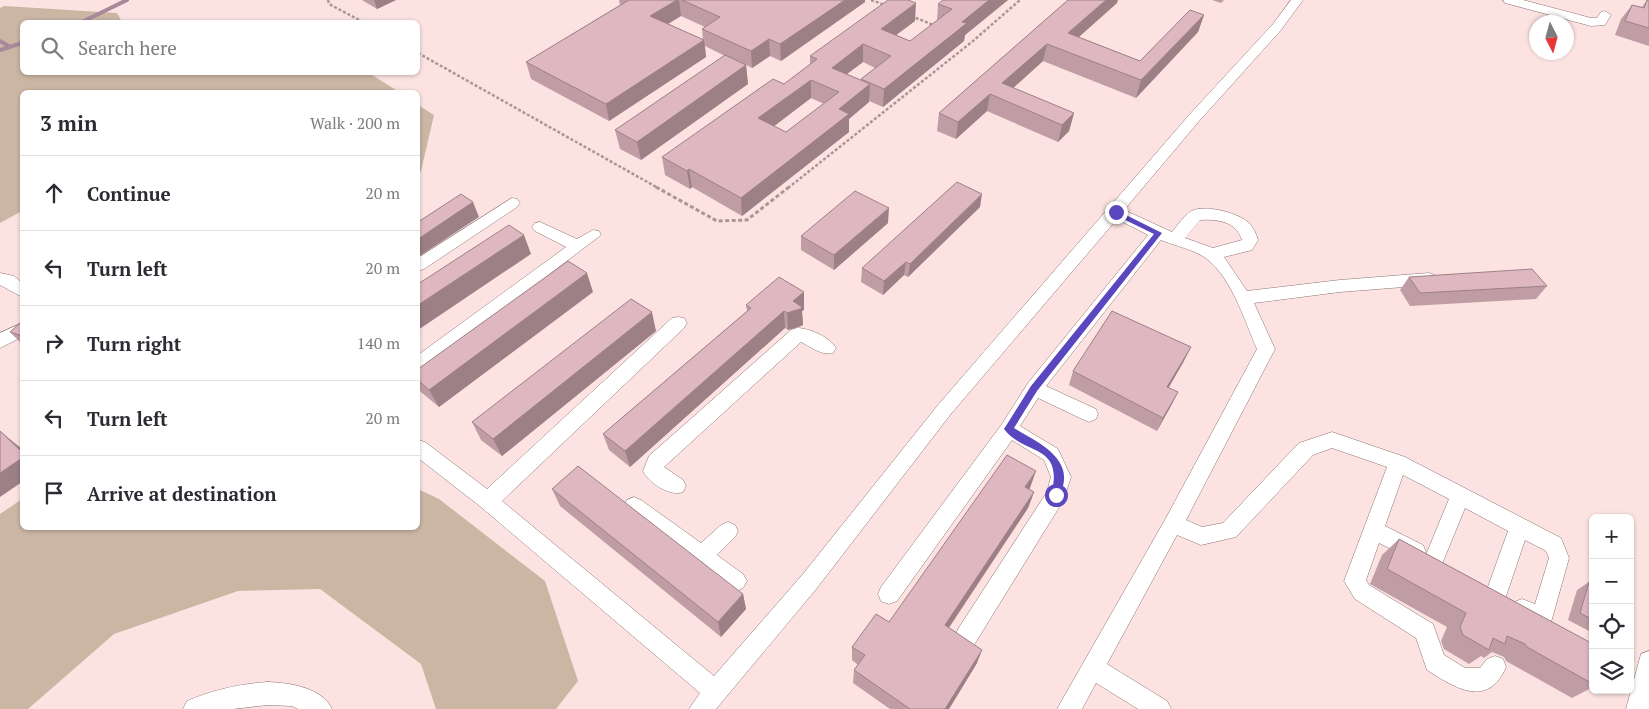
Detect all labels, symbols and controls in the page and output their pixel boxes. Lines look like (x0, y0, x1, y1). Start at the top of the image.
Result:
north arrow (1529, 15, 1574, 60)
search box (20, 20, 420, 75)
icon: search (38, 34, 66, 62)
text: Search here (78, 35, 177, 60)
text: 3 min (40, 109, 97, 137)
text: Walk · 200 m (310, 112, 400, 134)
icon: ahead (40, 179, 68, 207)
text: Continue (87, 181, 171, 206)
text: 20 m (365, 182, 400, 204)
route end (1105, 201, 1128, 224)
icon: left (40, 254, 68, 282)
text: Turn left (87, 256, 168, 281)
text: 20 m (365, 257, 400, 279)
icon: right (40, 329, 68, 357)
text: Turn right (87, 331, 181, 356)
text: 140 m (357, 332, 400, 354)
icon: left (40, 404, 68, 432)
text: Turn left (87, 406, 168, 431)
text: 20 m (365, 407, 400, 429)
icon: arrive (40, 479, 68, 507)
text: Arrive at destination (87, 481, 276, 506)
route start (1045, 484, 1068, 507)
map controls (1589, 514, 1634, 694)
button: + (1589, 514, 1634, 559)
button: − (1589, 559, 1634, 604)
button: locate (1589, 604, 1634, 649)
button: layers (1589, 649, 1634, 694)

